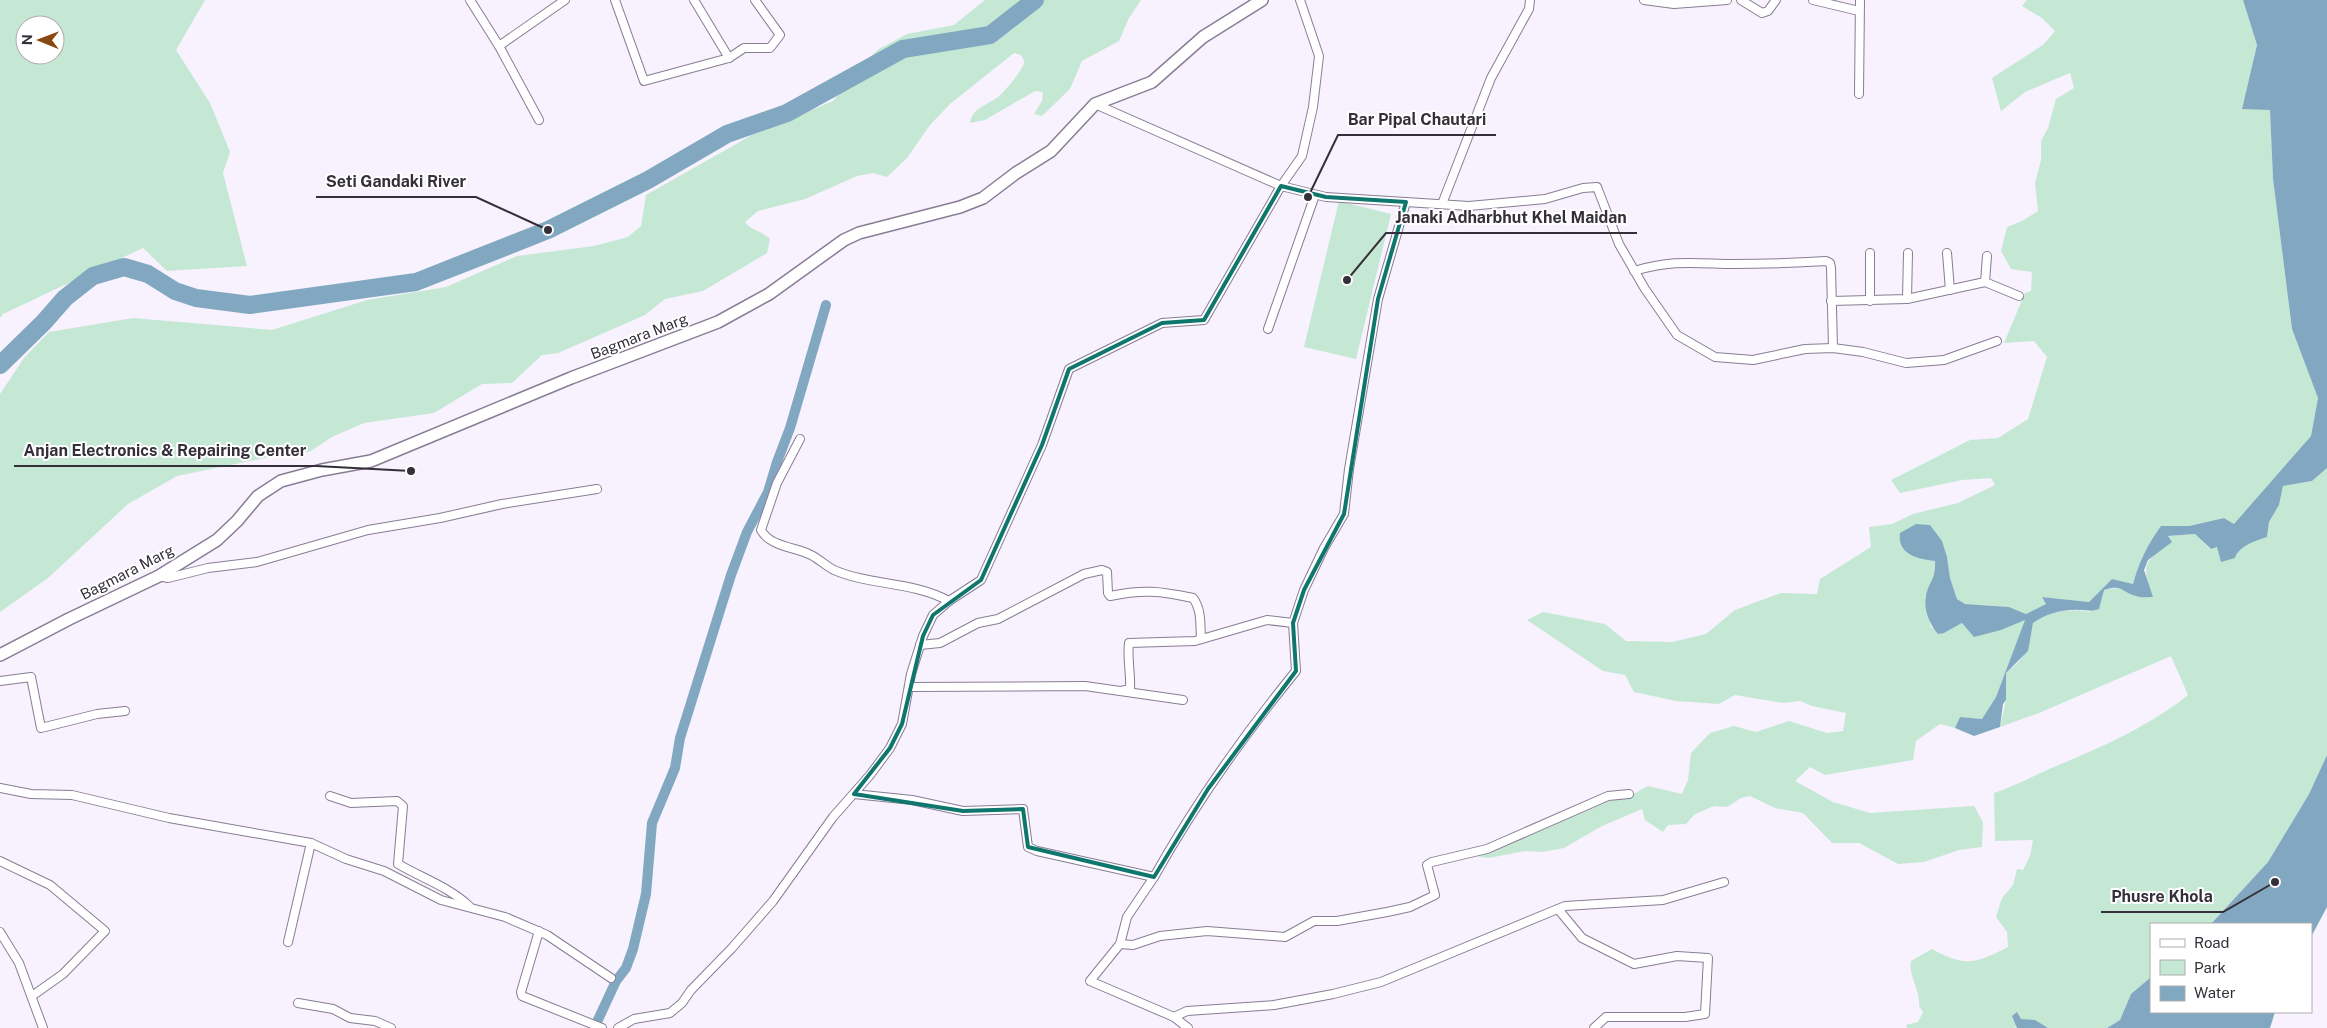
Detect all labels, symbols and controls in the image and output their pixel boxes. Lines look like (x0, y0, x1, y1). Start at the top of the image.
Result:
north arrow (15, 15, 65, 65)
text: N (19, 34, 35, 45)
callout: Bar Pipal Chautari (1338, 104, 1496, 135)
text: Bar Pipal Chautari (1348, 110, 1486, 129)
callout: Seti Gandaki River (316, 166, 476, 197)
text: Seti Gandaki River (326, 172, 467, 191)
callout: Janaki Adharbhut Khel Maidan (1386, 202, 1637, 233)
text: Janaki Adharbhut Khel Maidan (1395, 208, 1627, 227)
street label: Bagmara Marg (588, 310, 690, 362)
callout: Anjan Electronics & Repairing Center (14, 435, 316, 466)
text: Anjan Electronics & Repairing Center (24, 441, 307, 460)
street label: Bagmara Marg (77, 541, 177, 603)
callout: Phusre Khola (2101, 881, 2223, 912)
text: Phusre Khola (2111, 887, 2213, 906)
legend (2150, 923, 2312, 1013)
text: Road (2194, 934, 2230, 951)
text: Park (2194, 959, 2226, 976)
text: Water (2194, 984, 2236, 1001)

